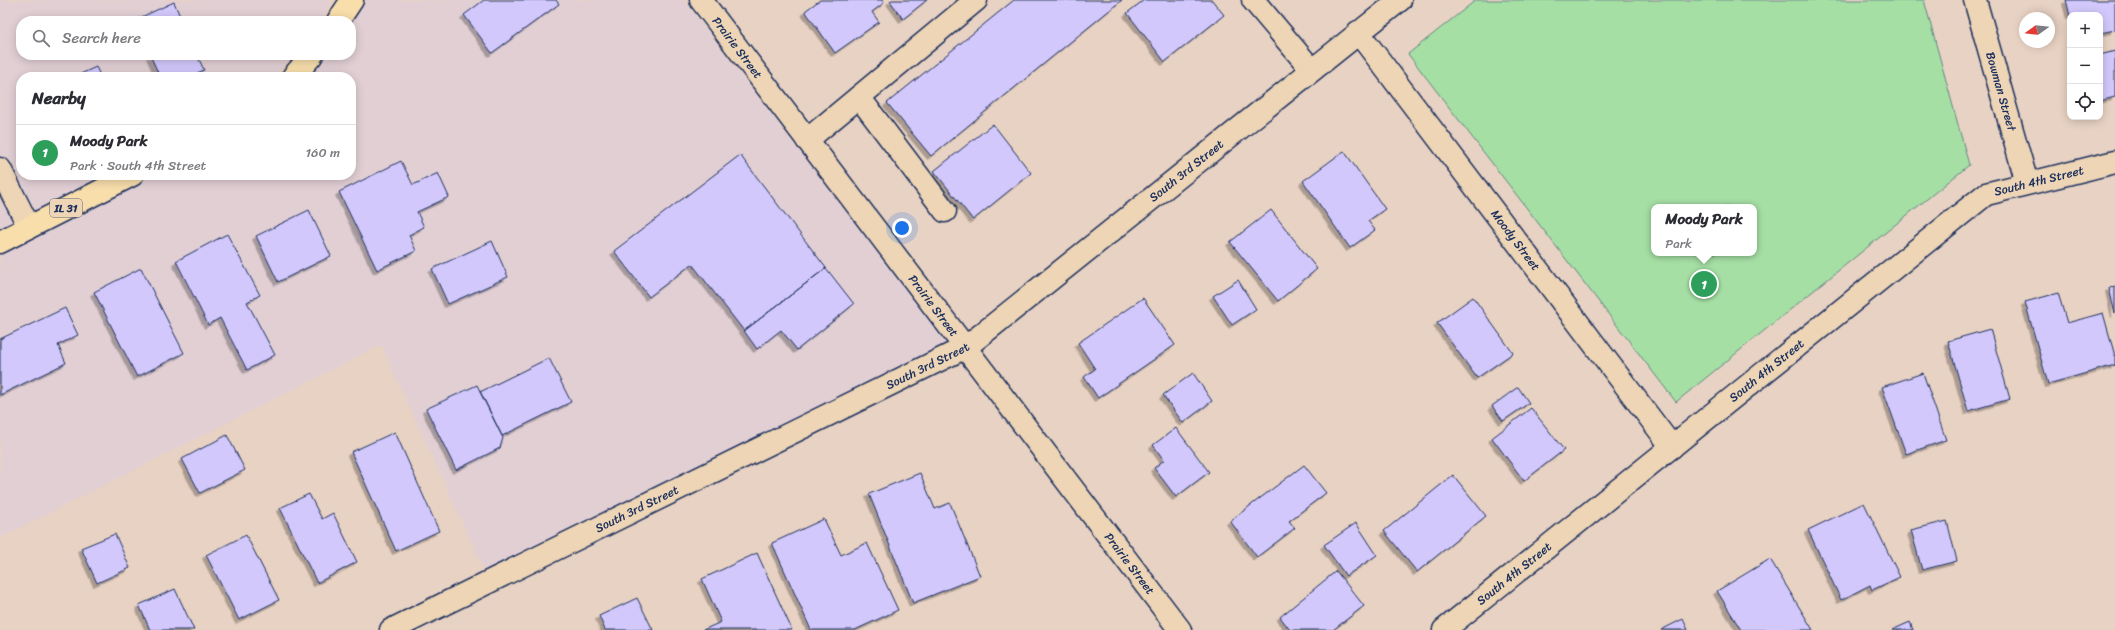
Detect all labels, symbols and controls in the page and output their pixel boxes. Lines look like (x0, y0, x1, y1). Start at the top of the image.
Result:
street label: Prairie Street (706, 12, 768, 84)
north arrow (2019, 12, 2055, 48)
map controls (2067, 12, 2103, 120)
button: + (2067, 12, 2103, 48)
search box (16, 16, 356, 60)
text: Search here (62, 25, 141, 51)
icon: search (30, 27, 52, 49)
button: − (2067, 48, 2103, 84)
street label: Bowman Street (1979, 49, 2023, 135)
text: Nearby (32, 83, 86, 113)
button: locate (2067, 84, 2103, 120)
text: Moody Park (70, 128, 148, 154)
street label: South 3rd Street (1144, 134, 1229, 208)
text: 1 (42, 141, 48, 164)
text: 160 m (305, 141, 340, 164)
text: Park · South 4th Street (70, 154, 206, 177)
street label: South 4th Street (1992, 159, 2086, 203)
road number: IL 31 (50, 199, 82, 217)
popup (1651, 204, 1757, 256)
street label: Moody Street (1485, 205, 1546, 276)
text: Moody Park (1665, 206, 1743, 232)
your location (892, 218, 912, 238)
text: Park (1665, 232, 1692, 255)
pin: 1 (1691, 269, 1717, 299)
street label: Prairie Street (902, 270, 964, 342)
street label: South 4th Street (1724, 333, 1809, 408)
street label: South 3rd Street (882, 337, 975, 396)
street label: South 3rd Street (591, 479, 683, 539)
street label: Prairie Street (1098, 528, 1161, 600)
street label: South 4th Street (1471, 536, 1557, 611)

